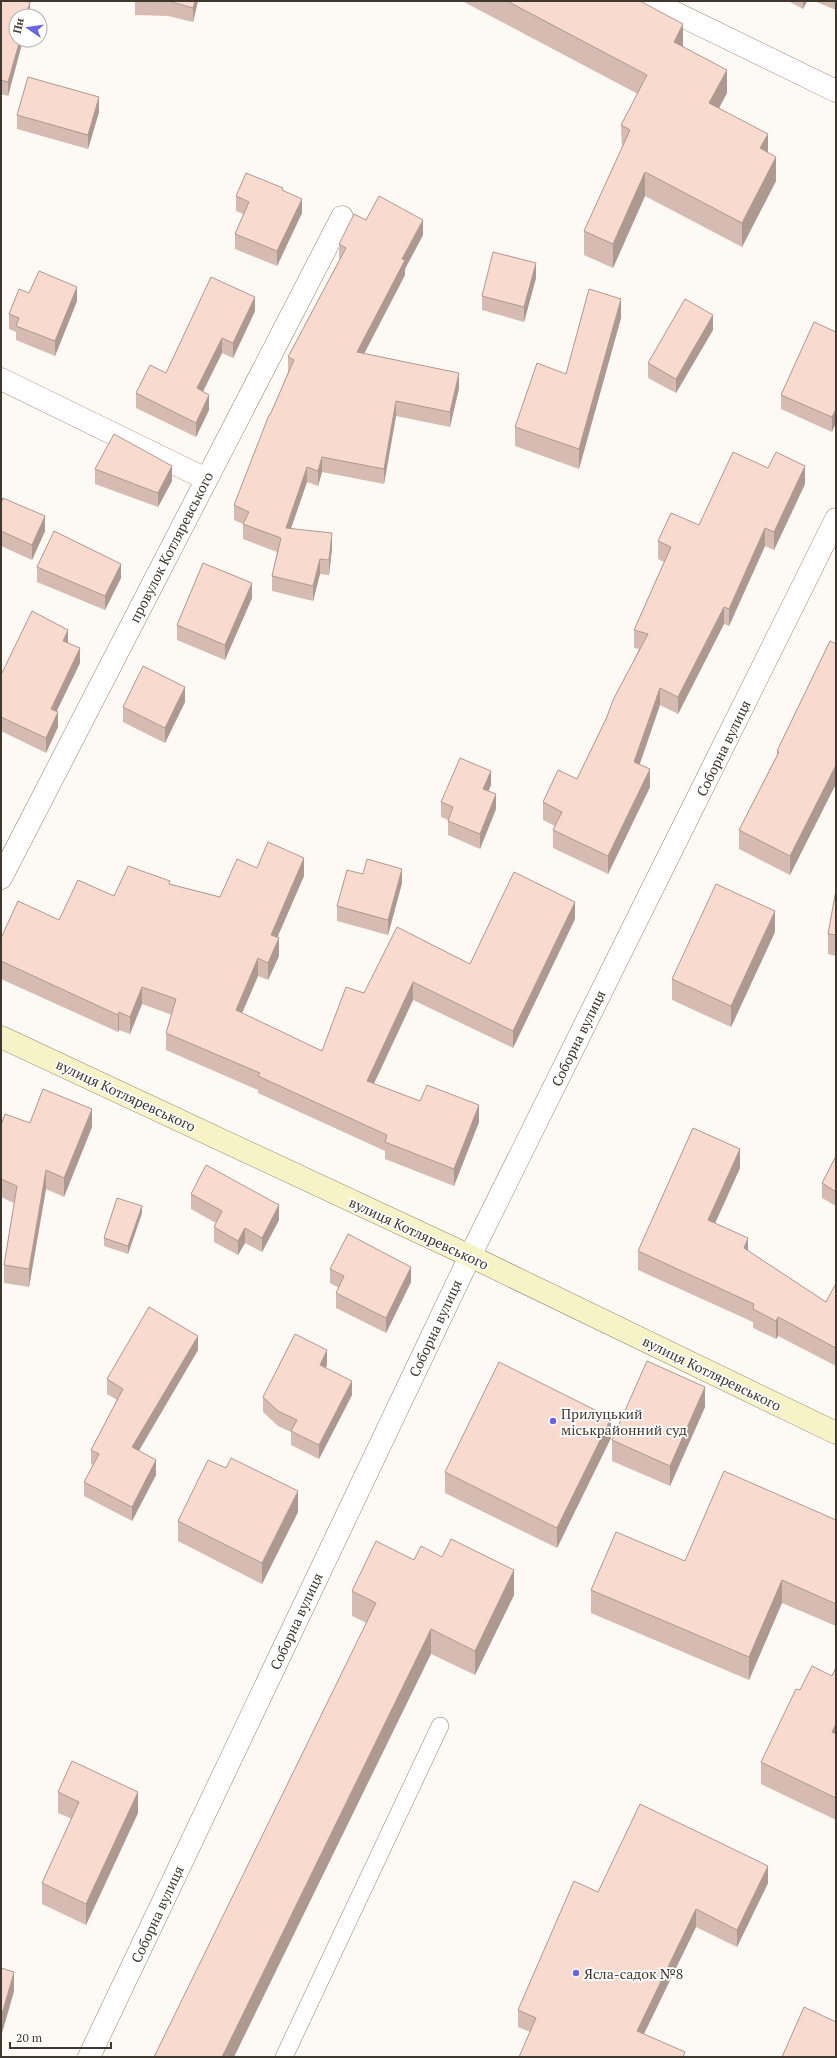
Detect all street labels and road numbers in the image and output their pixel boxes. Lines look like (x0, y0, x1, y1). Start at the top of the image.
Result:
street label: провулок Котляревського (125, 468, 218, 626)
street label: Соборна вулиця (691, 697, 755, 799)
street label: Соборна вулиця (546, 987, 610, 1089)
street label: вулиця Котляревського (53, 1054, 199, 1136)
street label: вулиця Котляревського (346, 1192, 492, 1274)
street label: Соборна вулиця (404, 1276, 466, 1380)
street label: вулиця Котляревського (639, 1331, 785, 1415)
street label: Соборна вулиця (265, 1569, 327, 1673)
street label: Соборна вулиця (126, 1862, 188, 1966)

